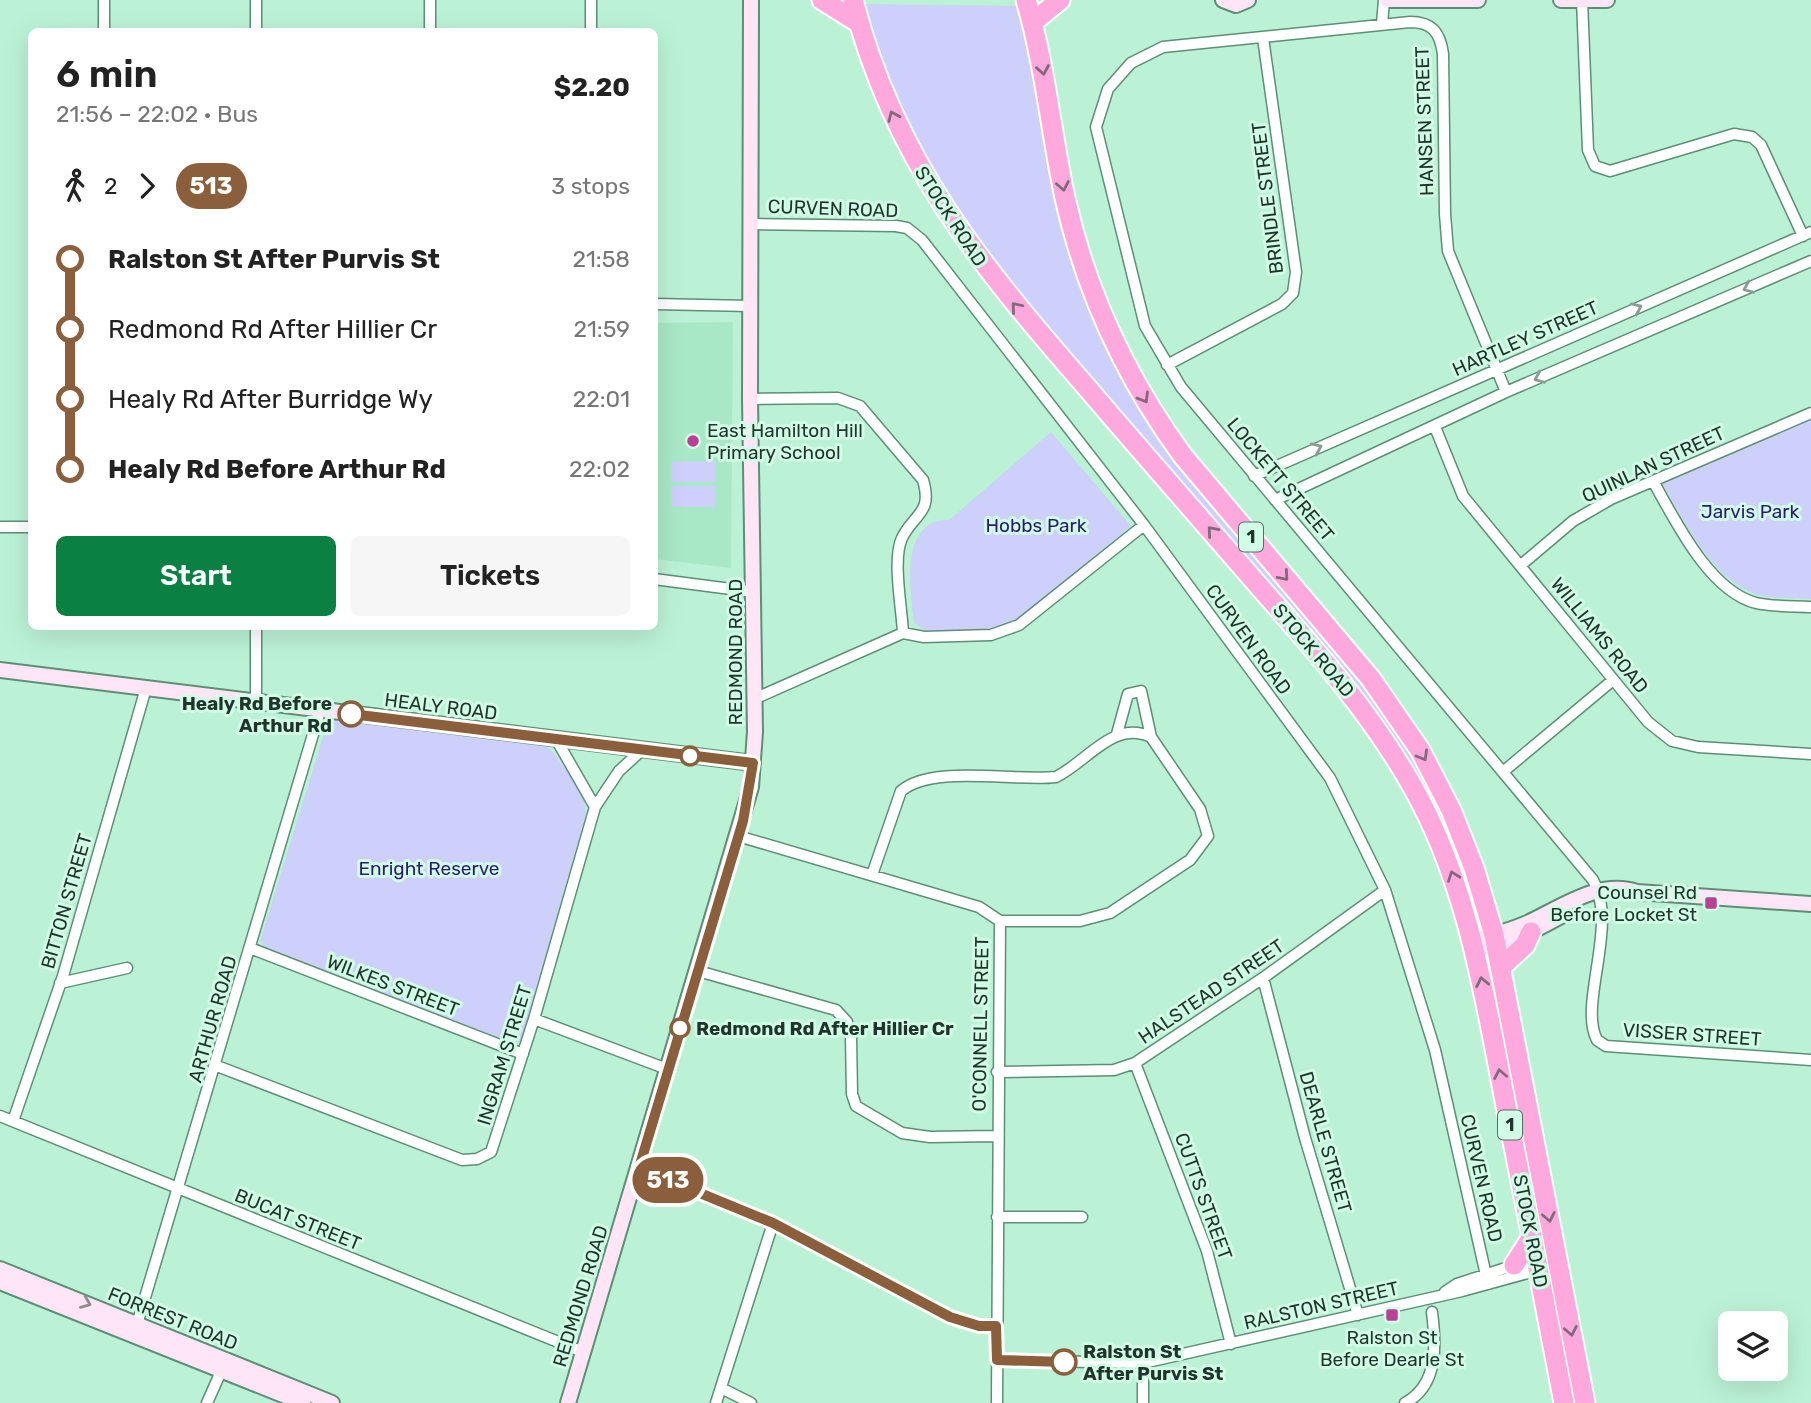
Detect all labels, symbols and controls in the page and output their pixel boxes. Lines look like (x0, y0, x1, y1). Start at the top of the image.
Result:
street label: HANSEN STREET (1410, 46, 1439, 196)
text: 6 min (56, 51, 158, 97)
one-way arrow (1035, 64, 1050, 76)
text: $2.20 (554, 72, 630, 103)
text: 21:56 – 22:02 · Bus (56, 100, 258, 128)
one-way arrow (887, 111, 901, 123)
street label: BRINDLE STREET (1247, 121, 1288, 275)
street label: STOCK ROAD (910, 162, 991, 271)
icon: walk (56, 167, 94, 205)
icon: forward (128, 167, 166, 205)
text: 2 (104, 172, 118, 200)
text: 513 (190, 172, 233, 200)
text: 3 stops (551, 172, 630, 200)
one-way arrow (1055, 180, 1070, 192)
street label: CURVEN ROAD (767, 195, 899, 222)
text: Ralston St After Purvis St (108, 244, 440, 275)
text: 21:58 (572, 245, 630, 273)
one-way arrow (1743, 280, 1755, 294)
street label: HARTLEY STREET (1449, 296, 1602, 381)
one-way arrow (1012, 302, 1024, 315)
one-way arrow (1630, 302, 1642, 316)
text: Redmond Rd After Hillier Cr (108, 314, 437, 345)
text: 21:59 (573, 315, 630, 343)
one-way arrow (1534, 369, 1546, 383)
text: Healy Rd After Burridge Wy (108, 384, 433, 415)
text: 22:01 (573, 385, 630, 413)
one-way arrow (1136, 390, 1149, 403)
street label: LOCKETT STREET (1222, 413, 1339, 546)
place label: East Hamilton Hill Primary School (707, 419, 863, 464)
street label: QUINLAN STREET (1578, 421, 1728, 508)
marker: East Hamilton Hill Primary School (685, 433, 701, 449)
one-way arrow (1309, 442, 1322, 456)
text: Healy Rd Before Arthur Rd (108, 454, 446, 485)
text: 22:02 (569, 455, 630, 483)
park label: Jarvis Park (1701, 500, 1800, 523)
park label: Hobbs Park (986, 514, 1087, 537)
road number: 1 (1239, 522, 1263, 552)
one-way arrow (1208, 527, 1220, 540)
button: Start (56, 536, 336, 616)
button: Tickets (350, 536, 630, 616)
one-way arrow (1276, 568, 1288, 581)
street label: WILLIAMS ROAD (1546, 573, 1653, 698)
street label: REDMOND ROAD (724, 579, 747, 725)
street label: CURVEN ROAD (1201, 580, 1296, 699)
street label: STOCK ROAD (1268, 599, 1359, 702)
street label: HEALY ROAD (383, 688, 499, 725)
place label: Healy Rd Before Arthur Rd (182, 692, 332, 737)
marker: Healy Rd Before Arthur Rd (338, 701, 364, 727)
unlabelled marker (680, 746, 700, 766)
one-way arrow (1415, 749, 1428, 761)
street label: BITTON STREET (36, 831, 97, 971)
park label: Enright Reserve (358, 857, 500, 880)
one-way arrow (1447, 870, 1461, 882)
place label: Counsel Rd Before Locket St (1550, 881, 1698, 926)
marker: Counsel Rd Before Locket St (1703, 895, 1719, 911)
street label: HALSTEAD STREET (1134, 934, 1289, 1049)
street label: O'CONNELL STREET (967, 936, 994, 1112)
street label: WILKES STREET (324, 950, 462, 1021)
street label: ARTHUR ROAD (183, 953, 242, 1085)
one-way arrow (1475, 976, 1490, 988)
street label: INGRAM STREET (472, 982, 537, 1128)
place label: Redmond Rd After Hillier Cr (696, 1017, 954, 1040)
marker: Redmond Rd After Hillier Cr (670, 1018, 690, 1038)
street label: VISSER STREET (1622, 1018, 1762, 1051)
one-way arrow (1493, 1068, 1508, 1080)
street label: DEARLE STREET (1294, 1069, 1357, 1215)
road number: 1 (1498, 1110, 1522, 1140)
street label: CURVEN ROAD (1456, 1112, 1507, 1244)
street label: CUTTS STREET (1170, 1129, 1237, 1263)
line badge: 513 (628, 1157, 708, 1203)
text: 513 (646, 1166, 690, 1194)
street label: STOCK ROAD (1508, 1173, 1553, 1290)
street label: BUCAT STREET (231, 1184, 364, 1255)
one-way arrow (1540, 1211, 1555, 1223)
street label: REDMOND ROAD (548, 1223, 613, 1370)
street label: RALSTON STREET (1241, 1276, 1401, 1334)
street label: FORREST ROAD (105, 1282, 241, 1355)
one-way arrow (80, 1295, 92, 1309)
marker: Ralston St Before Dearle St (1384, 1307, 1400, 1323)
map controls (1718, 1311, 1788, 1381)
button: layers (1718, 1311, 1788, 1381)
one-way arrow (1563, 1325, 1578, 1337)
place label: Ralston St Before Dearle St (1320, 1326, 1465, 1371)
place label: Ralston St After Purvis St (1083, 1340, 1224, 1385)
marker: Ralston St After Purvis St (1051, 1349, 1077, 1375)

